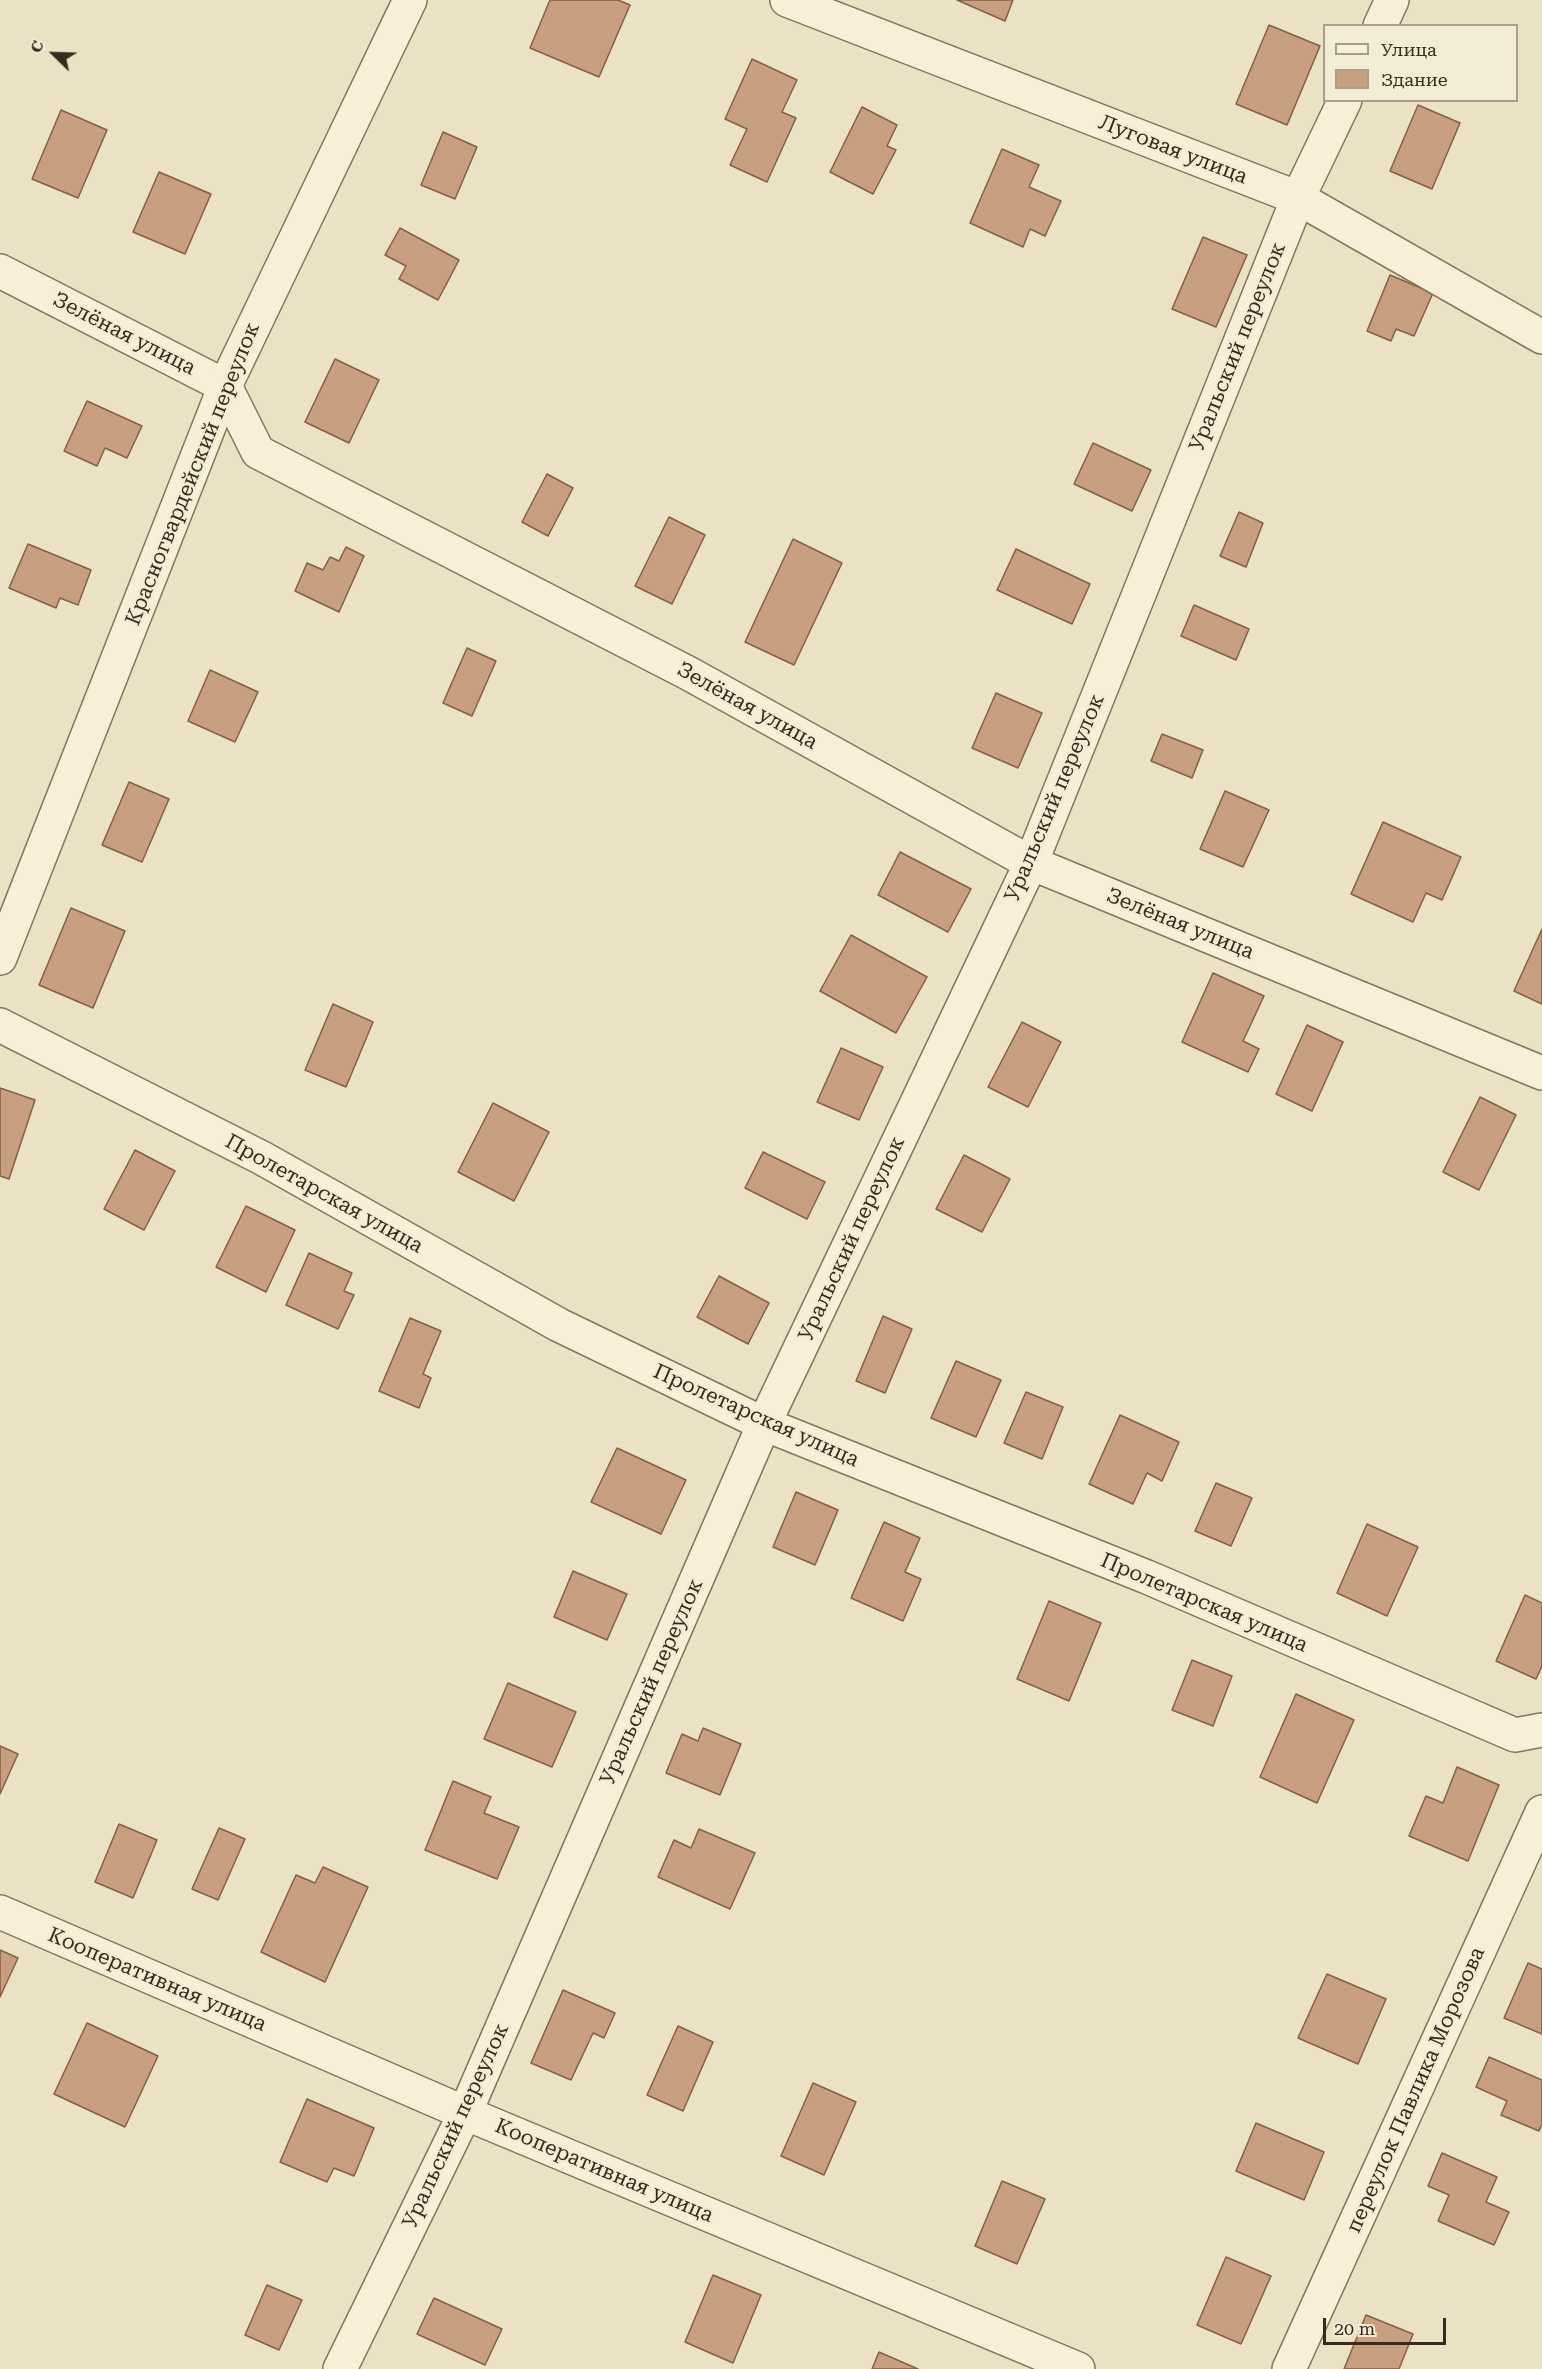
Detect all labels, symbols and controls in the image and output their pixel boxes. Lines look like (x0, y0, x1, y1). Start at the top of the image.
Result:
north arrow (24, 24, 84, 84)
legend (1323, 24, 1518, 102)
text: С (26, 38, 48, 56)
text: Улица (1381, 39, 1437, 60)
text: Здание (1381, 69, 1448, 90)
street label: Луговая улица (1095, 110, 1251, 190)
street label: Уральский переулок (1185, 239, 1291, 455)
street label: Зелёная улица (48, 287, 200, 381)
street label: Красногвардейский переулок (121, 319, 265, 629)
street label: Зелёная улица (672, 657, 822, 755)
street label: Уральский переулок (1000, 690, 1110, 906)
street label: Зелёная улица (1103, 883, 1257, 965)
street label: Пролетарская улица (221, 1129, 427, 1259)
street label: Уральский переулок (793, 1133, 911, 1345)
street label: Пролетарская улица (649, 1359, 863, 1473)
street label: Пролетарская улица (1097, 1548, 1311, 1658)
street label: Уральский переулок (595, 1575, 709, 1789)
street label: Кооперативная улица (44, 1923, 270, 2037)
street label: переулок Павлика Морозова (1341, 1943, 1491, 2237)
street label: Уральский переулок (397, 2020, 515, 2232)
street label: Кооперативная улица (491, 2114, 717, 2228)
scale bar (1326, 2306, 1449, 2344)
text: 20 m (1334, 2318, 1375, 2339)

